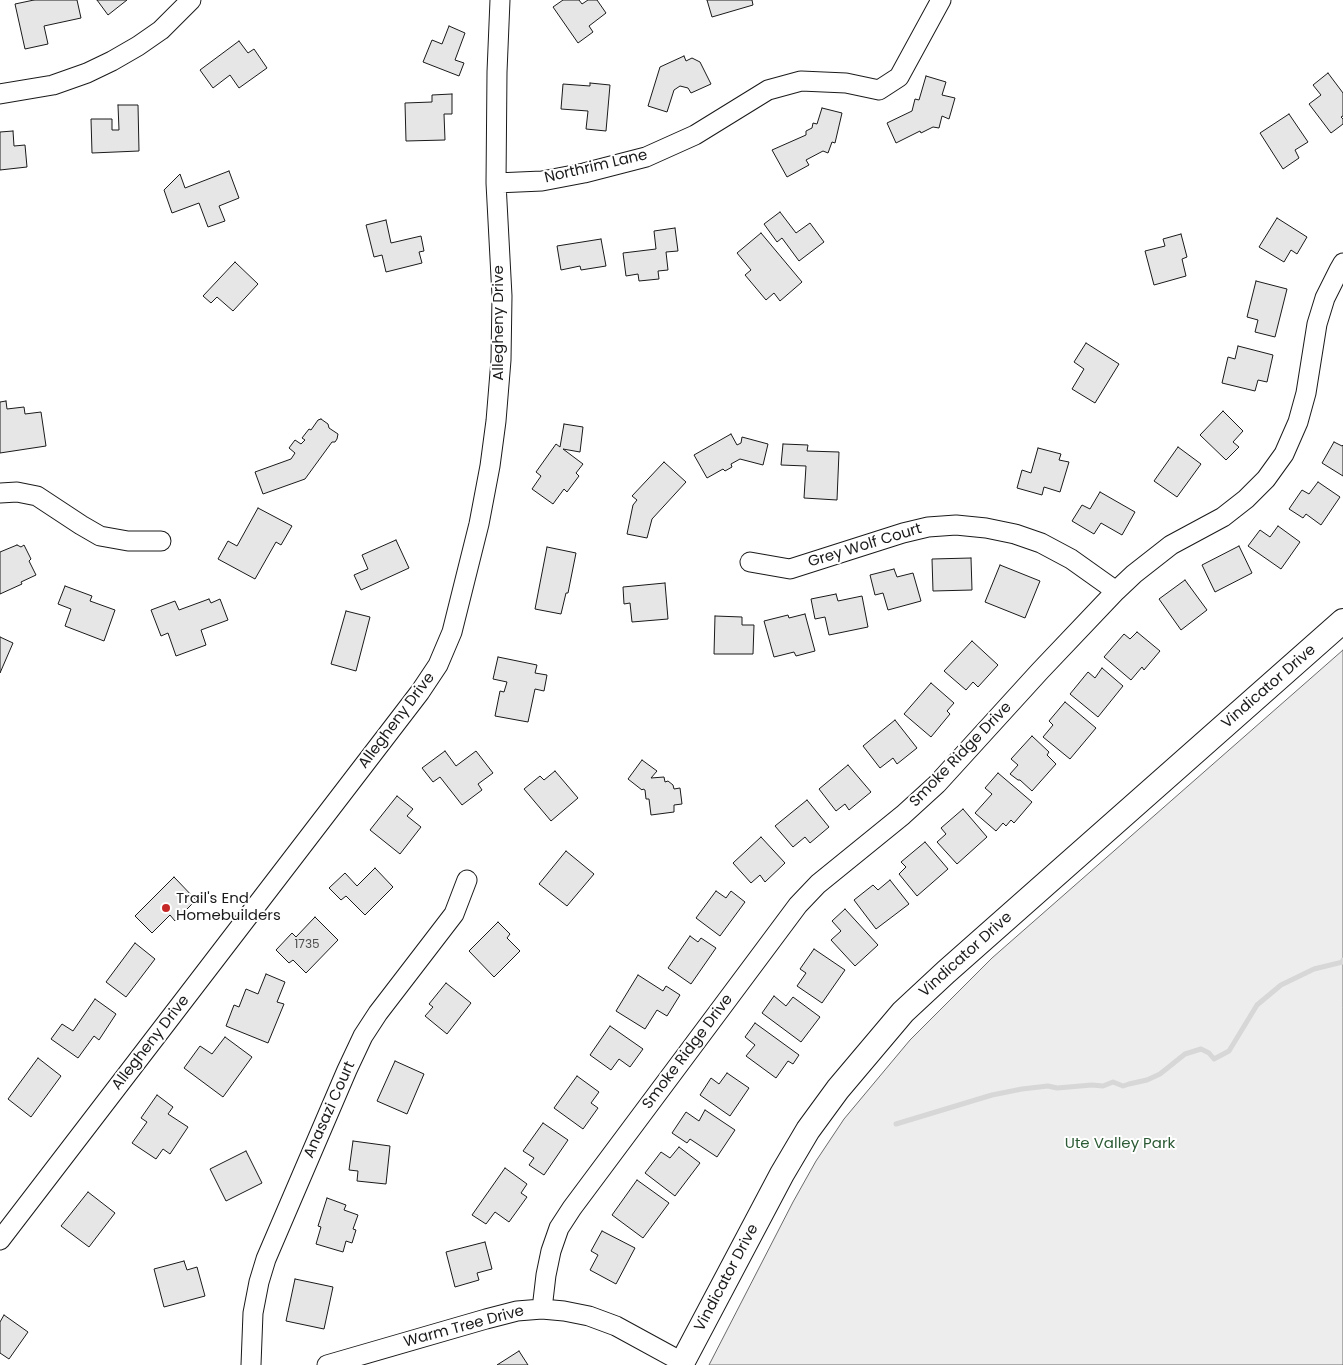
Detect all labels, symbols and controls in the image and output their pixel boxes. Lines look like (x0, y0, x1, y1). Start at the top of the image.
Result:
street label: Northrim Lane (543, 146, 649, 188)
street label: Allegheny Drive (490, 265, 508, 381)
street label: Grey Wolf Court (806, 520, 924, 572)
street label: Vindicator Drive (1218, 641, 1320, 733)
street label: Allegheny Drive (355, 669, 439, 773)
street label: Smoke Ridge Drive (906, 699, 1016, 811)
place label: Trail's End Homebuilders (176, 890, 281, 925)
marker: Trail's End Homebuilders (160, 902, 172, 914)
street label: Vindicator Drive (916, 909, 1016, 1001)
house number: 1735 (295, 938, 319, 952)
street label: Smoke Ridge Drive (639, 991, 737, 1113)
street label: Allegheny Drive (108, 992, 194, 1094)
street label: Anasazi Court (301, 1059, 359, 1161)
park label: Ute Valley Park (1065, 1135, 1175, 1153)
street label: Vindicator Drive (691, 1221, 763, 1335)
street label: Warm Tree Drive (402, 1302, 526, 1352)

